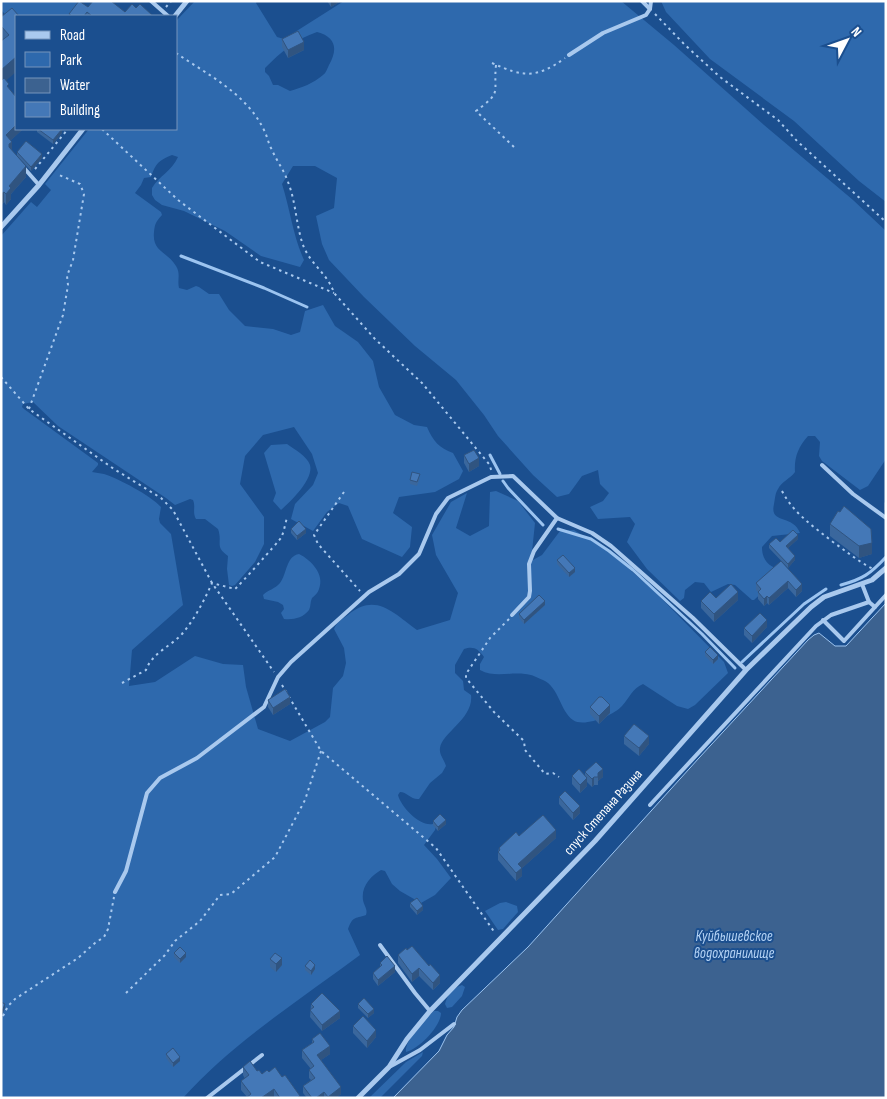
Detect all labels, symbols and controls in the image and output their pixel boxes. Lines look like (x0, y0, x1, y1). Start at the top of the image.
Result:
legend (15, 15, 178, 130)
north arrow (822, 15, 872, 65)
text: N (848, 23, 865, 40)
text: Road (60, 26, 85, 45)
text: Park (60, 51, 82, 70)
text: Water (60, 76, 91, 95)
text: Building (60, 101, 100, 120)
street label: спуск Степана Разина (560, 766, 646, 858)
water label: Куйбышевское водохранилище (694, 927, 774, 963)

